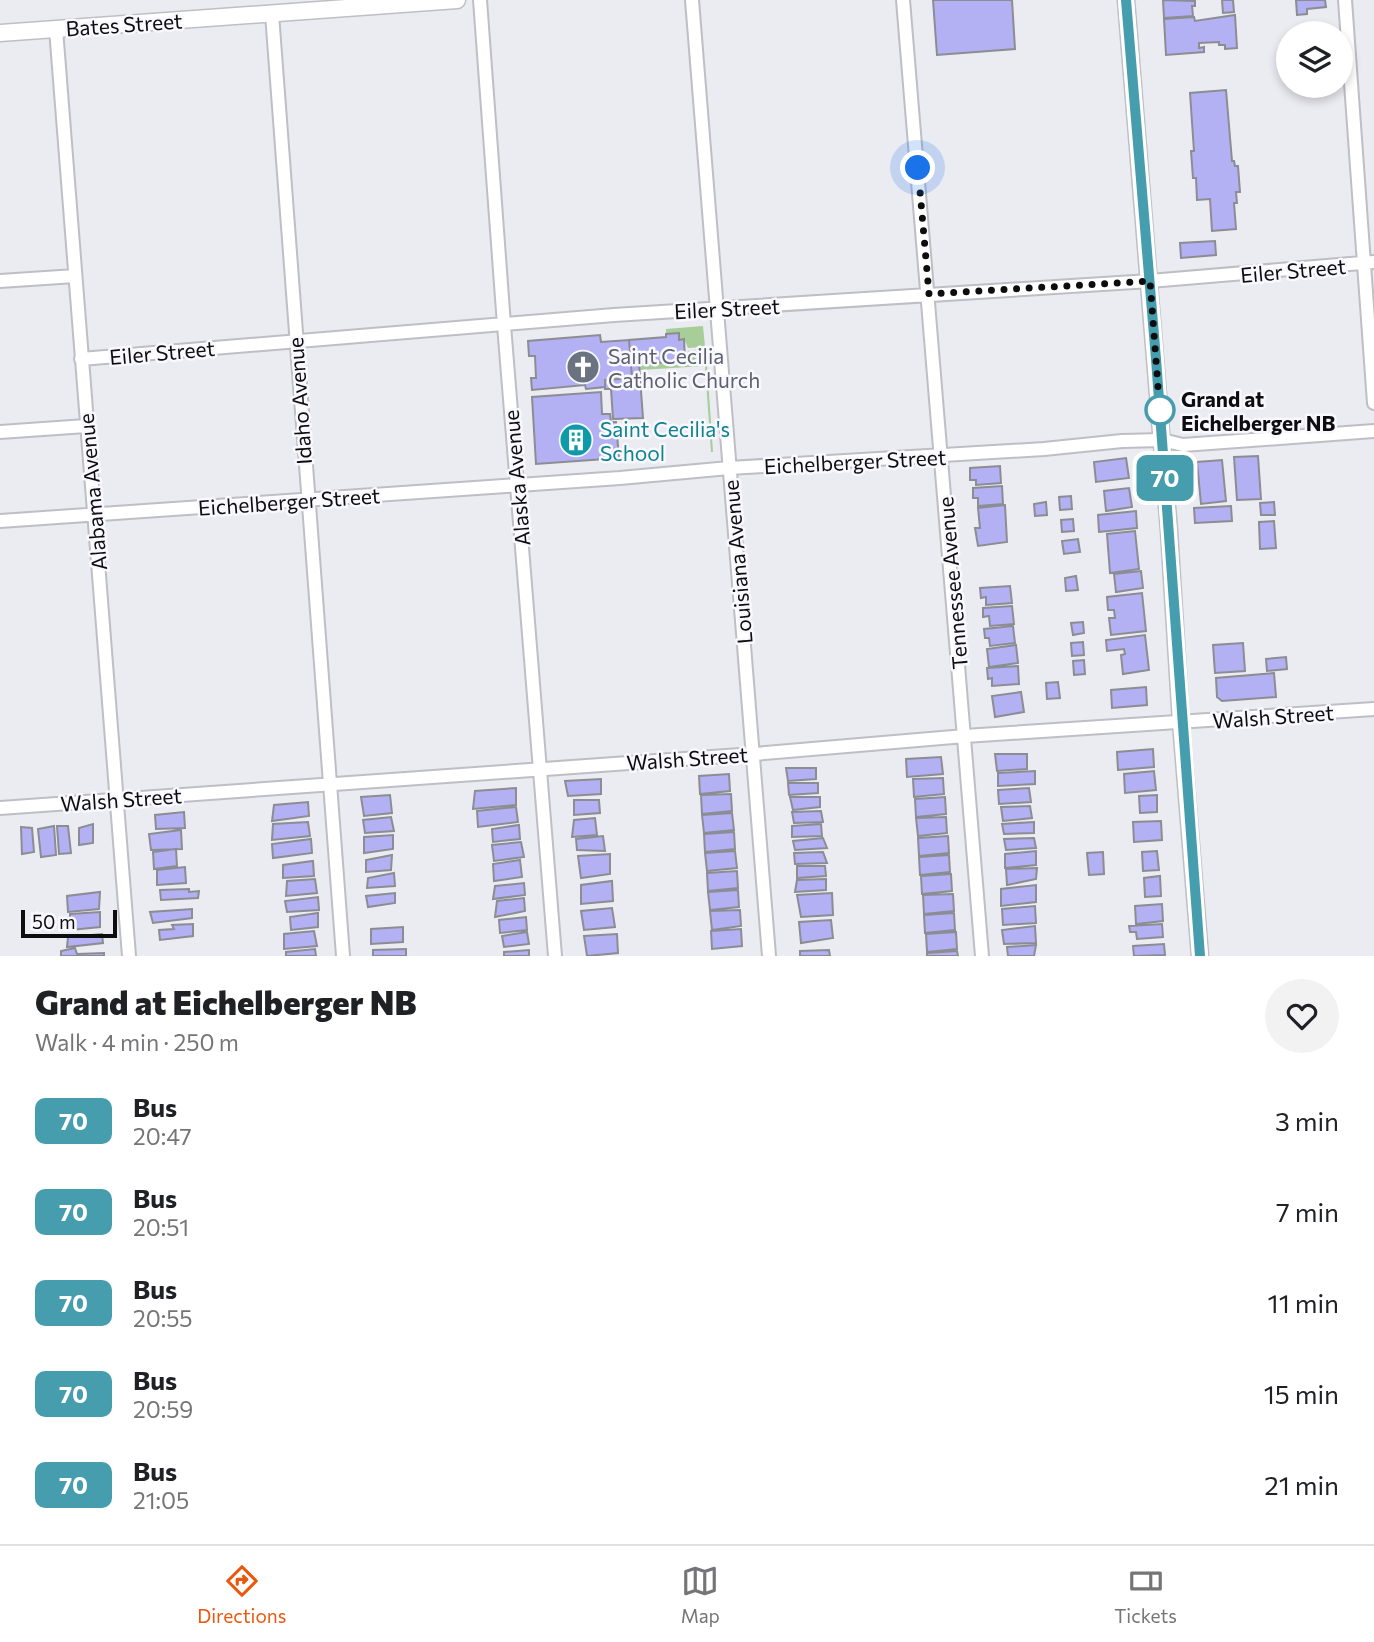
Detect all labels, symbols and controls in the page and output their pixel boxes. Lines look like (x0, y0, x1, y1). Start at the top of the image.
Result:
street label: Bates Street (65, 7, 183, 41)
map controls (1276, 21, 1353, 98)
button: layers (1276, 21, 1353, 98)
your location (900, 150, 935, 185)
street label: Eiler Street (1239, 253, 1347, 287)
street label: Eiler Street (673, 293, 781, 323)
street label: Eiler Street (108, 335, 216, 369)
street label: Idaho Avenue (282, 336, 316, 466)
place label: Saint Cecilia Catholic Church (608, 343, 760, 392)
church icon: Saint Cecilia Catholic Church (564, 348, 602, 386)
place label: Grand at Eichelberger NB (1181, 386, 1335, 435)
marker: Grand at Eichelberger NB (1145, 395, 1175, 425)
street label: Alaska Avenue (498, 409, 534, 547)
street label: Alabama Avenue (73, 412, 111, 572)
place label: Saint Cecilia's School (600, 416, 730, 465)
building icon: Saint Cecilia's School (557, 421, 595, 459)
street label: Eichelberger Street (763, 444, 947, 478)
line badge: 70 (1134, 455, 1196, 501)
text: 70 (1151, 463, 1180, 492)
street label: Louisiana Avenue (717, 479, 757, 645)
street label: Eichelberger Street (197, 482, 381, 520)
street label: Tennessee Avenue (932, 496, 972, 670)
street label: Walsh Street (1211, 699, 1335, 733)
street label: Walsh Street (625, 741, 749, 775)
street label: Walsh Street (59, 782, 183, 816)
scale bar (21, 907, 117, 939)
text: 50 m (32, 910, 76, 933)
button: heart (1265, 979, 1339, 1053)
text: Grand at Eichelberger NB (35, 981, 417, 1022)
text: Walk · 4 min · 250 m (35, 1028, 239, 1056)
text: Bus (133, 1091, 177, 1122)
text: 3 min (1275, 1105, 1339, 1136)
text: 70 (59, 1106, 88, 1135)
text: 20:47 (133, 1122, 192, 1150)
text: Bus (133, 1182, 177, 1213)
text: 7 min (1276, 1196, 1339, 1227)
text: 70 (59, 1197, 88, 1226)
text: 20:51 (133, 1213, 189, 1241)
text: Bus (133, 1273, 177, 1304)
text: 11 min (1268, 1287, 1339, 1318)
text: 70 (59, 1288, 88, 1317)
text: 20:55 (133, 1304, 193, 1332)
text: Bus (133, 1364, 177, 1395)
text: 15 min (1264, 1378, 1339, 1409)
text: 70 (59, 1379, 88, 1408)
text: 20:59 (133, 1395, 193, 1423)
text: Bus (133, 1455, 177, 1486)
text: 21 min (1264, 1469, 1339, 1500)
text: 70 (59, 1470, 88, 1499)
text: 21:05 (133, 1486, 189, 1514)
tab: Directions (197, 1562, 286, 1627)
tab: Map (681, 1562, 720, 1627)
tab: Tickets (1114, 1562, 1177, 1627)

